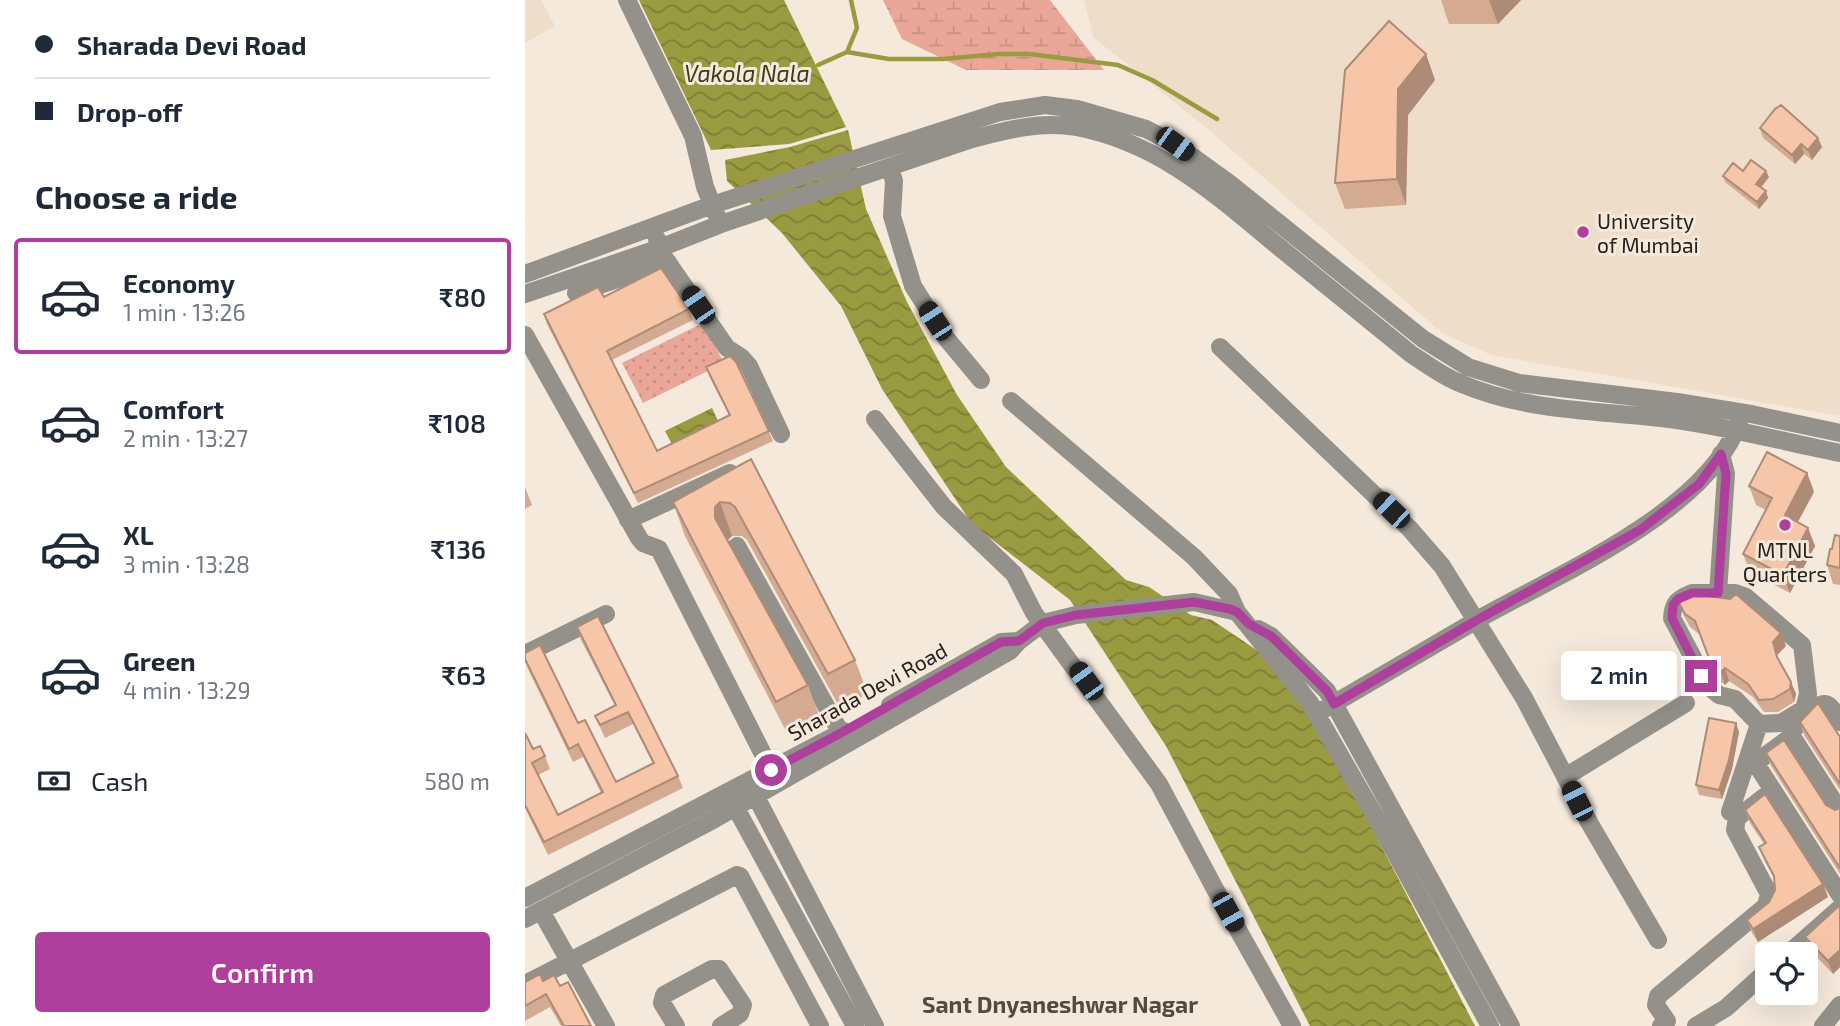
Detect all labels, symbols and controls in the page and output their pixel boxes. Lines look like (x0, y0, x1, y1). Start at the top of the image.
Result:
text: Sharada Devi Road (77, 29, 307, 60)
water label: Vakola Nala (684, 59, 810, 87)
text: Drop-off (77, 96, 182, 127)
car (1152, 123, 1199, 165)
text: Choose a ride (35, 177, 238, 215)
place label: University of Mumbai (1597, 208, 1699, 257)
marker: University of Mumbai (1575, 224, 1591, 240)
icon: car (39, 265, 102, 328)
text: Economy (123, 267, 235, 298)
text: ₹80 (439, 281, 486, 312)
car (678, 282, 719, 328)
text: 1 min · 13:26 (123, 298, 246, 326)
car (915, 298, 956, 344)
icon: car (39, 391, 102, 454)
text: Comfort (123, 393, 224, 424)
text: ₹108 (428, 407, 486, 438)
text: 2 min · 13:27 (123, 424, 248, 452)
car (1369, 488, 1414, 532)
icon: car (39, 517, 102, 580)
marker: MTNL Quarters (1777, 517, 1793, 533)
text: XL (123, 519, 154, 550)
text: ₹136 (430, 533, 486, 564)
place label: MTNL Quarters (1743, 537, 1827, 587)
text: 3 min · 13:28 (123, 550, 250, 578)
street label: Sharada Devi Road (783, 637, 951, 745)
icon: car (39, 643, 102, 706)
text: Green (123, 645, 196, 676)
callout: 2 min (1561, 652, 1677, 700)
car (1066, 658, 1107, 704)
text: ₹63 (441, 659, 486, 690)
route end (1685, 660, 1717, 692)
text: 2 min (1590, 661, 1648, 689)
text: 4 min · 13:29 (123, 676, 251, 704)
route start (755, 754, 787, 786)
icon: cash (35, 762, 73, 800)
text: Cash (91, 765, 148, 796)
text: 580 m (425, 767, 490, 795)
car (1559, 778, 1596, 824)
car (1209, 889, 1248, 935)
button: Confirm (35, 932, 490, 1012)
map controls (1755, 942, 1818, 1005)
button: locate (1755, 942, 1818, 1005)
district label: Sant Dnyaneshwar Nagar (922, 990, 1198, 1018)

